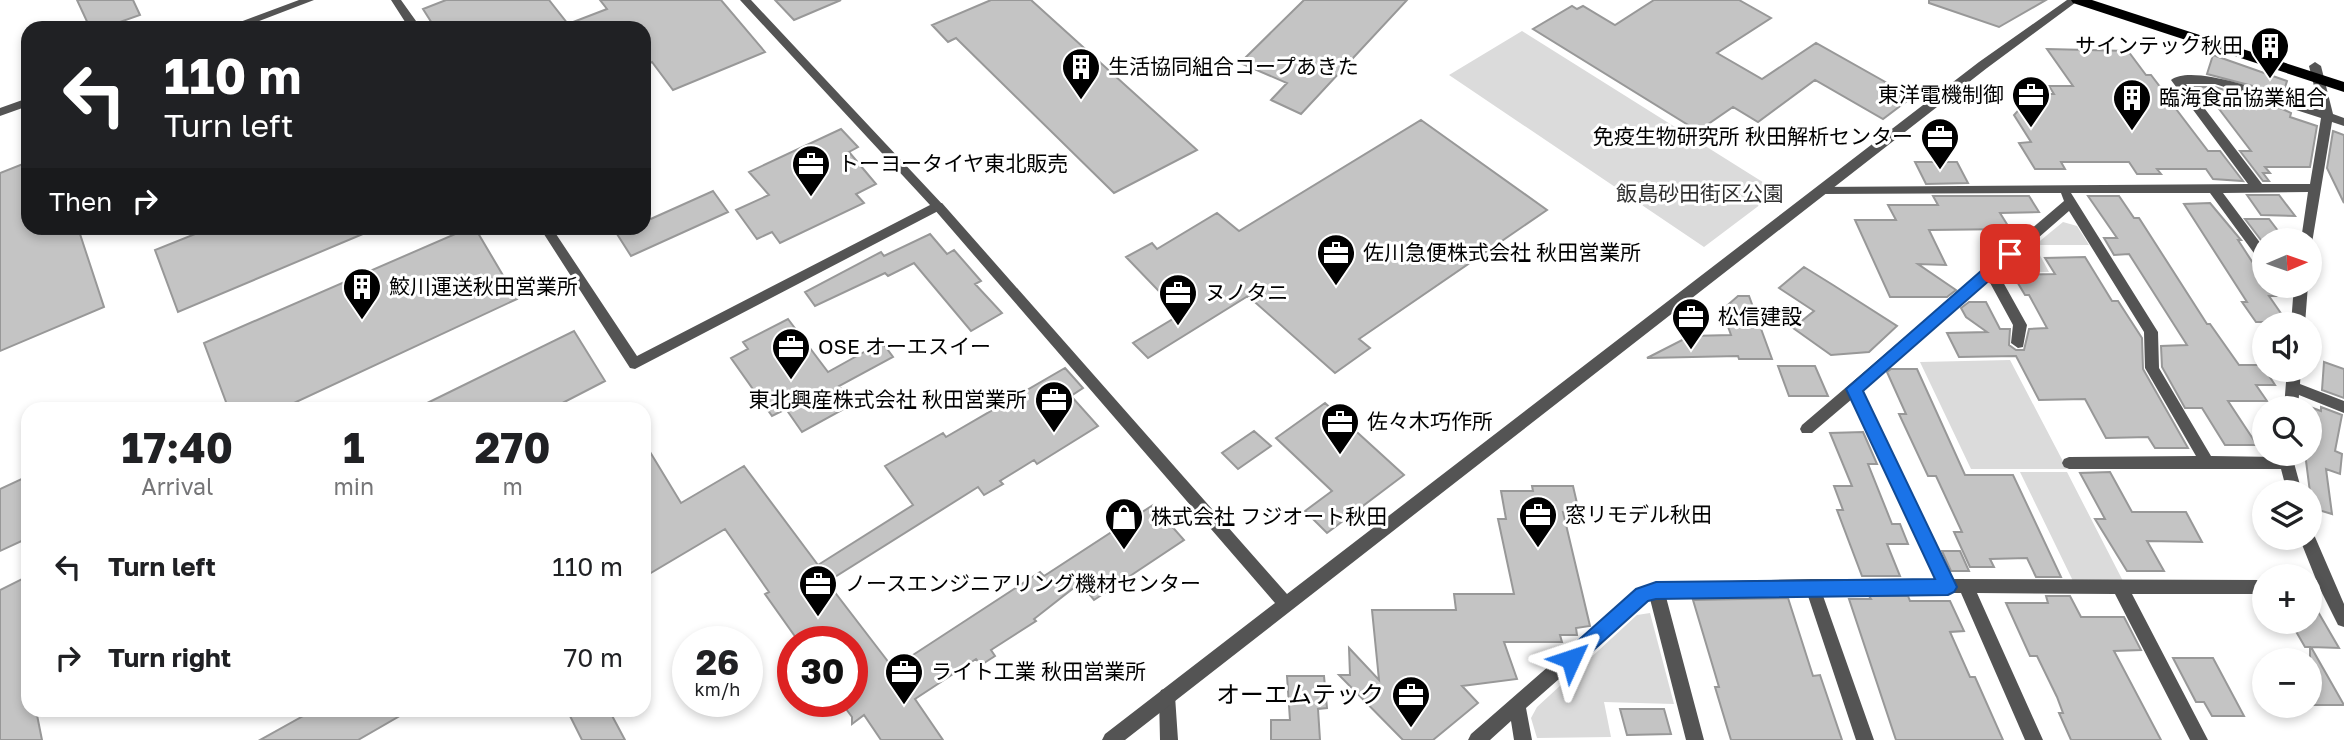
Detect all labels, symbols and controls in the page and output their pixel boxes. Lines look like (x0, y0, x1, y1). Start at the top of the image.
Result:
building icon: サインテック秋田 (2249, 25, 2291, 80)
place label: サインテック秋田 (2075, 32, 2243, 58)
text: 110 m (164, 46, 301, 105)
building icon: 生活協同組合コープあきた (1060, 46, 1102, 101)
icon: left (49, 49, 140, 140)
place label: 生活協同組合コープあきた (1108, 53, 1359, 79)
office icon: 東洋電機制御 (2010, 74, 2052, 129)
building icon: 臨海食品協業組合 (2111, 77, 2153, 132)
place label: 東洋電機制御 (1878, 81, 2004, 107)
place label: 臨海食品協業組合 (2159, 84, 2327, 110)
text: Turn left (164, 106, 293, 144)
office icon: 免疫生物研究所 秋田解析センター (1919, 116, 1961, 171)
place label: 免疫生物研究所 秋田解析センター (1593, 123, 1913, 149)
office icon: トーヨータイヤ東北販売 (790, 143, 832, 198)
place label: トーヨータイヤ東北販売 (838, 150, 1068, 176)
park label: 飯島砂田街区公園 (1616, 180, 1784, 206)
icon: right (126, 182, 164, 220)
text: Then (49, 186, 112, 217)
pin (1980, 224, 2040, 284)
north arrow (2252, 228, 2322, 298)
map controls (2252, 228, 2322, 718)
office icon: 佐川急便株式会社 秋田営業所 (1315, 232, 1357, 287)
icon: arrive (1991, 235, 2029, 273)
place label: 佐川急便株式会社 秋田営業所 (1363, 239, 1641, 265)
building icon: 鮫川運送秋田営業所 (341, 266, 383, 321)
office icon: ヌノタニ (1157, 272, 1199, 327)
place label: 鮫川運送秋田営業所 (389, 273, 578, 299)
place label: ヌノタニ (1205, 279, 1288, 305)
office icon: 松信建設 (1670, 296, 1712, 351)
place label: 松信建設 (1718, 303, 1802, 329)
button: sound (2252, 312, 2322, 382)
office icon: OSE オーエスイー (770, 326, 812, 381)
place label: OSE オーエスイー (818, 333, 991, 359)
office icon: 東北興産株式会社 秋田営業所 (1033, 379, 1075, 434)
place label: 東北興産株式会社 秋田営業所 (749, 386, 1027, 412)
button: search (2252, 396, 2322, 466)
office icon: 佐々木巧作所 (1319, 401, 1361, 456)
place label: 佐々木巧作所 (1367, 408, 1493, 434)
text: 17:40 (122, 422, 233, 472)
text: 1 (343, 422, 365, 472)
text: 270 (475, 422, 551, 472)
text: Arrival (141, 472, 213, 500)
text: min (334, 472, 374, 500)
text: m (502, 472, 523, 500)
button: layers (2252, 480, 2322, 550)
office icon: 窓リモデル秋田 (1517, 494, 1559, 549)
shop icon: 株式会社 フジオート秋田 (1103, 496, 1145, 551)
place label: 窓リモデル秋田 (1565, 501, 1712, 527)
place label: 株式会社 フジオート秋田 (1151, 503, 1387, 529)
icon: left (49, 548, 87, 586)
text: Turn left (108, 551, 216, 582)
text: 110 m (552, 551, 623, 582)
office icon: ノースエンジニアリング機材センター (797, 563, 839, 618)
button: + (2252, 564, 2322, 634)
place label: ノースエンジニアリング機材センター (845, 570, 1201, 596)
position arrow (1534, 622, 1608, 696)
speed limit sign: 30 (777, 626, 868, 717)
icon: right (49, 639, 87, 677)
text: 26 (696, 641, 739, 683)
text: Turn right (108, 642, 231, 673)
text: 70 m (564, 642, 623, 673)
button: − (2252, 648, 2322, 718)
office icon: ライト工業 秋田営業所 (883, 651, 925, 706)
place label: ライト工業 秋田営業所 (931, 658, 1146, 684)
office icon: オーエムテック (1390, 674, 1432, 729)
text: km/h (695, 678, 740, 700)
place label: オーエムテック (1216, 679, 1384, 708)

